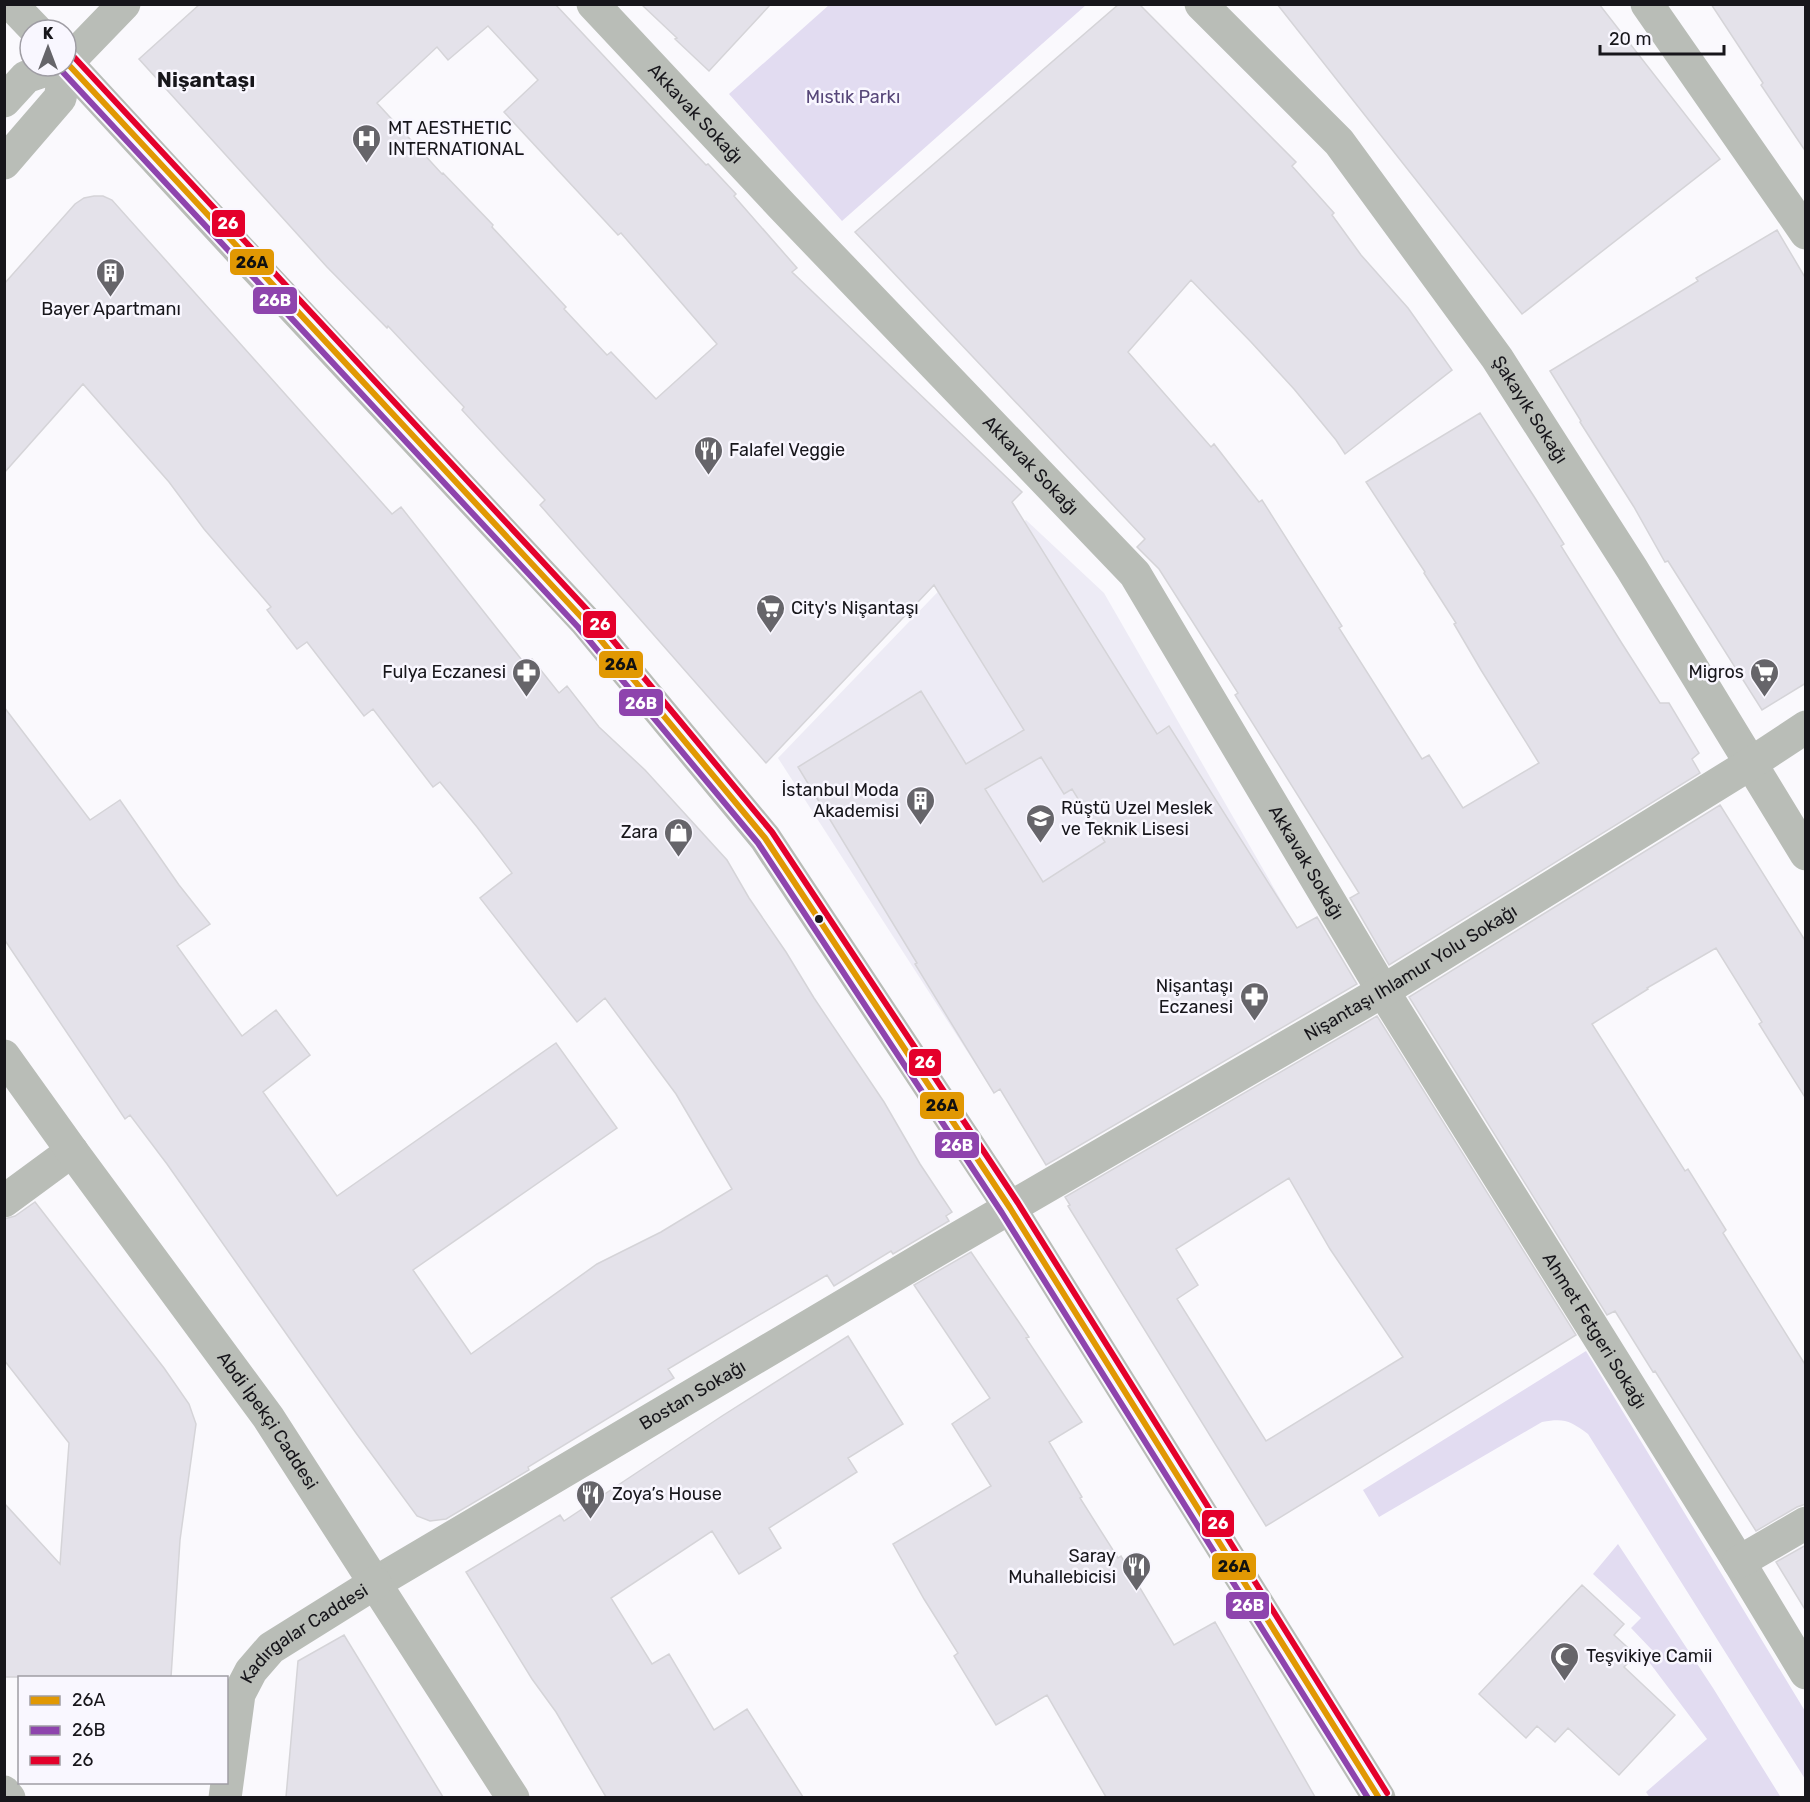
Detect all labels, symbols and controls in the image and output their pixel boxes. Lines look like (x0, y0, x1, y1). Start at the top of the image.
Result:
north arrow (18, 18, 78, 78)
scale bar (1600, 18, 1724, 56)
text: K (43, 24, 54, 43)
text: 20 m (1609, 28, 1651, 50)
street label: Akkavak Sokağı (643, 59, 748, 168)
district label: Nişantaşı (157, 67, 255, 92)
park label: Mıstık Parkı (806, 86, 900, 108)
place label: MT AESTHETIC INTERNATIONAL (388, 117, 524, 160)
hospital icon: MT AESTHETIC INTERNATIONAL (351, 122, 383, 164)
line badge: 26 (211, 209, 246, 238)
text: 26 (218, 214, 238, 233)
line badge: 26A (229, 248, 275, 276)
text: 26A (236, 253, 269, 272)
building icon: Bayer Apartmanı (95, 256, 127, 298)
line badge: 26B (252, 286, 298, 315)
text: 26B (259, 291, 291, 310)
place label: Bayer Apartmanı (41, 298, 181, 320)
street label: Şakayık Sokağı (1487, 352, 1573, 468)
street label: Akkavak Sokağı (978, 411, 1083, 520)
restaurant icon: Falafel Veggie (692, 434, 724, 476)
place label: Falafel Veggie (729, 439, 845, 461)
supermarket icon: City's Nişantaşı (754, 592, 786, 634)
place label: City's Nişantaşı (791, 597, 919, 619)
line badge: 26 (582, 610, 617, 639)
text: 26 (590, 615, 610, 634)
line badge: 26A (598, 650, 644, 679)
text: 26A (605, 655, 638, 674)
pharmacy icon: Fulya Eczanesi (511, 656, 543, 698)
supermarket icon: Migros (1749, 656, 1781, 698)
place label: Fulya Eczanesi (382, 661, 506, 683)
place label: Migros (1688, 661, 1744, 683)
line badge: 26B (618, 688, 664, 717)
text: 26B (625, 694, 657, 713)
place label: İstanbul Moda Akademisi (781, 779, 899, 822)
building icon: İstanbul Moda Akademisi (904, 784, 936, 826)
place label: Rüştü Uzel Meslek ve Teknik Lisesi (1061, 797, 1214, 840)
street label: Akkavak Sokağı (1264, 801, 1349, 923)
school or university icon: Rüştü Uzel Meslek ve Teknik Lisesi (1024, 802, 1056, 844)
shop icon: Zara (663, 816, 695, 858)
place label: Zara (621, 821, 658, 843)
street label: Nişantaşı Ihlamur Yolu Sokağı (1300, 900, 1521, 1045)
unlabelled marker (813, 913, 825, 925)
place label: Nişantaşı Eczanesi (1156, 975, 1233, 1018)
pharmacy icon: Nişantaşı Eczanesi (1238, 980, 1270, 1022)
line badge: 26 (908, 1048, 942, 1077)
text: 26 (915, 1053, 935, 1072)
line badge: 26A (919, 1091, 965, 1120)
text: 26A (926, 1096, 959, 1115)
line badge: 26B (934, 1131, 980, 1159)
text: 26B (941, 1136, 973, 1155)
street label: Ahmet Fetgeri Sokağı (1538, 1248, 1652, 1413)
street label: Abdi İpekçi Caddesi (213, 1347, 323, 1494)
street label: Bostan Sokağı (635, 1355, 750, 1435)
restaurant icon: Zoya’s House (575, 1478, 607, 1520)
place label: Zoya’s House (612, 1483, 722, 1505)
line badge: 26 (1201, 1509, 1235, 1538)
text: 26 (1208, 1514, 1228, 1533)
place label: Saray Muhallebicisi (1008, 1545, 1116, 1588)
restaurant icon: Saray Muhallebicisi (1121, 1550, 1153, 1592)
line badge: 26A (1211, 1552, 1257, 1581)
text: 26A (1218, 1557, 1251, 1576)
street label: Kadırgalar Caddesi (235, 1579, 372, 1687)
line badge: 26B (1225, 1591, 1270, 1620)
text: 26B (1232, 1596, 1264, 1615)
mosque icon: Teşvikiye Camii (1549, 1640, 1581, 1682)
place label: Teşvikiye Camii (1586, 1645, 1712, 1667)
legend (18, 1676, 228, 1784)
text: 26A (72, 1689, 105, 1711)
text: 26B (72, 1719, 105, 1741)
text: 26 (72, 1749, 94, 1771)

